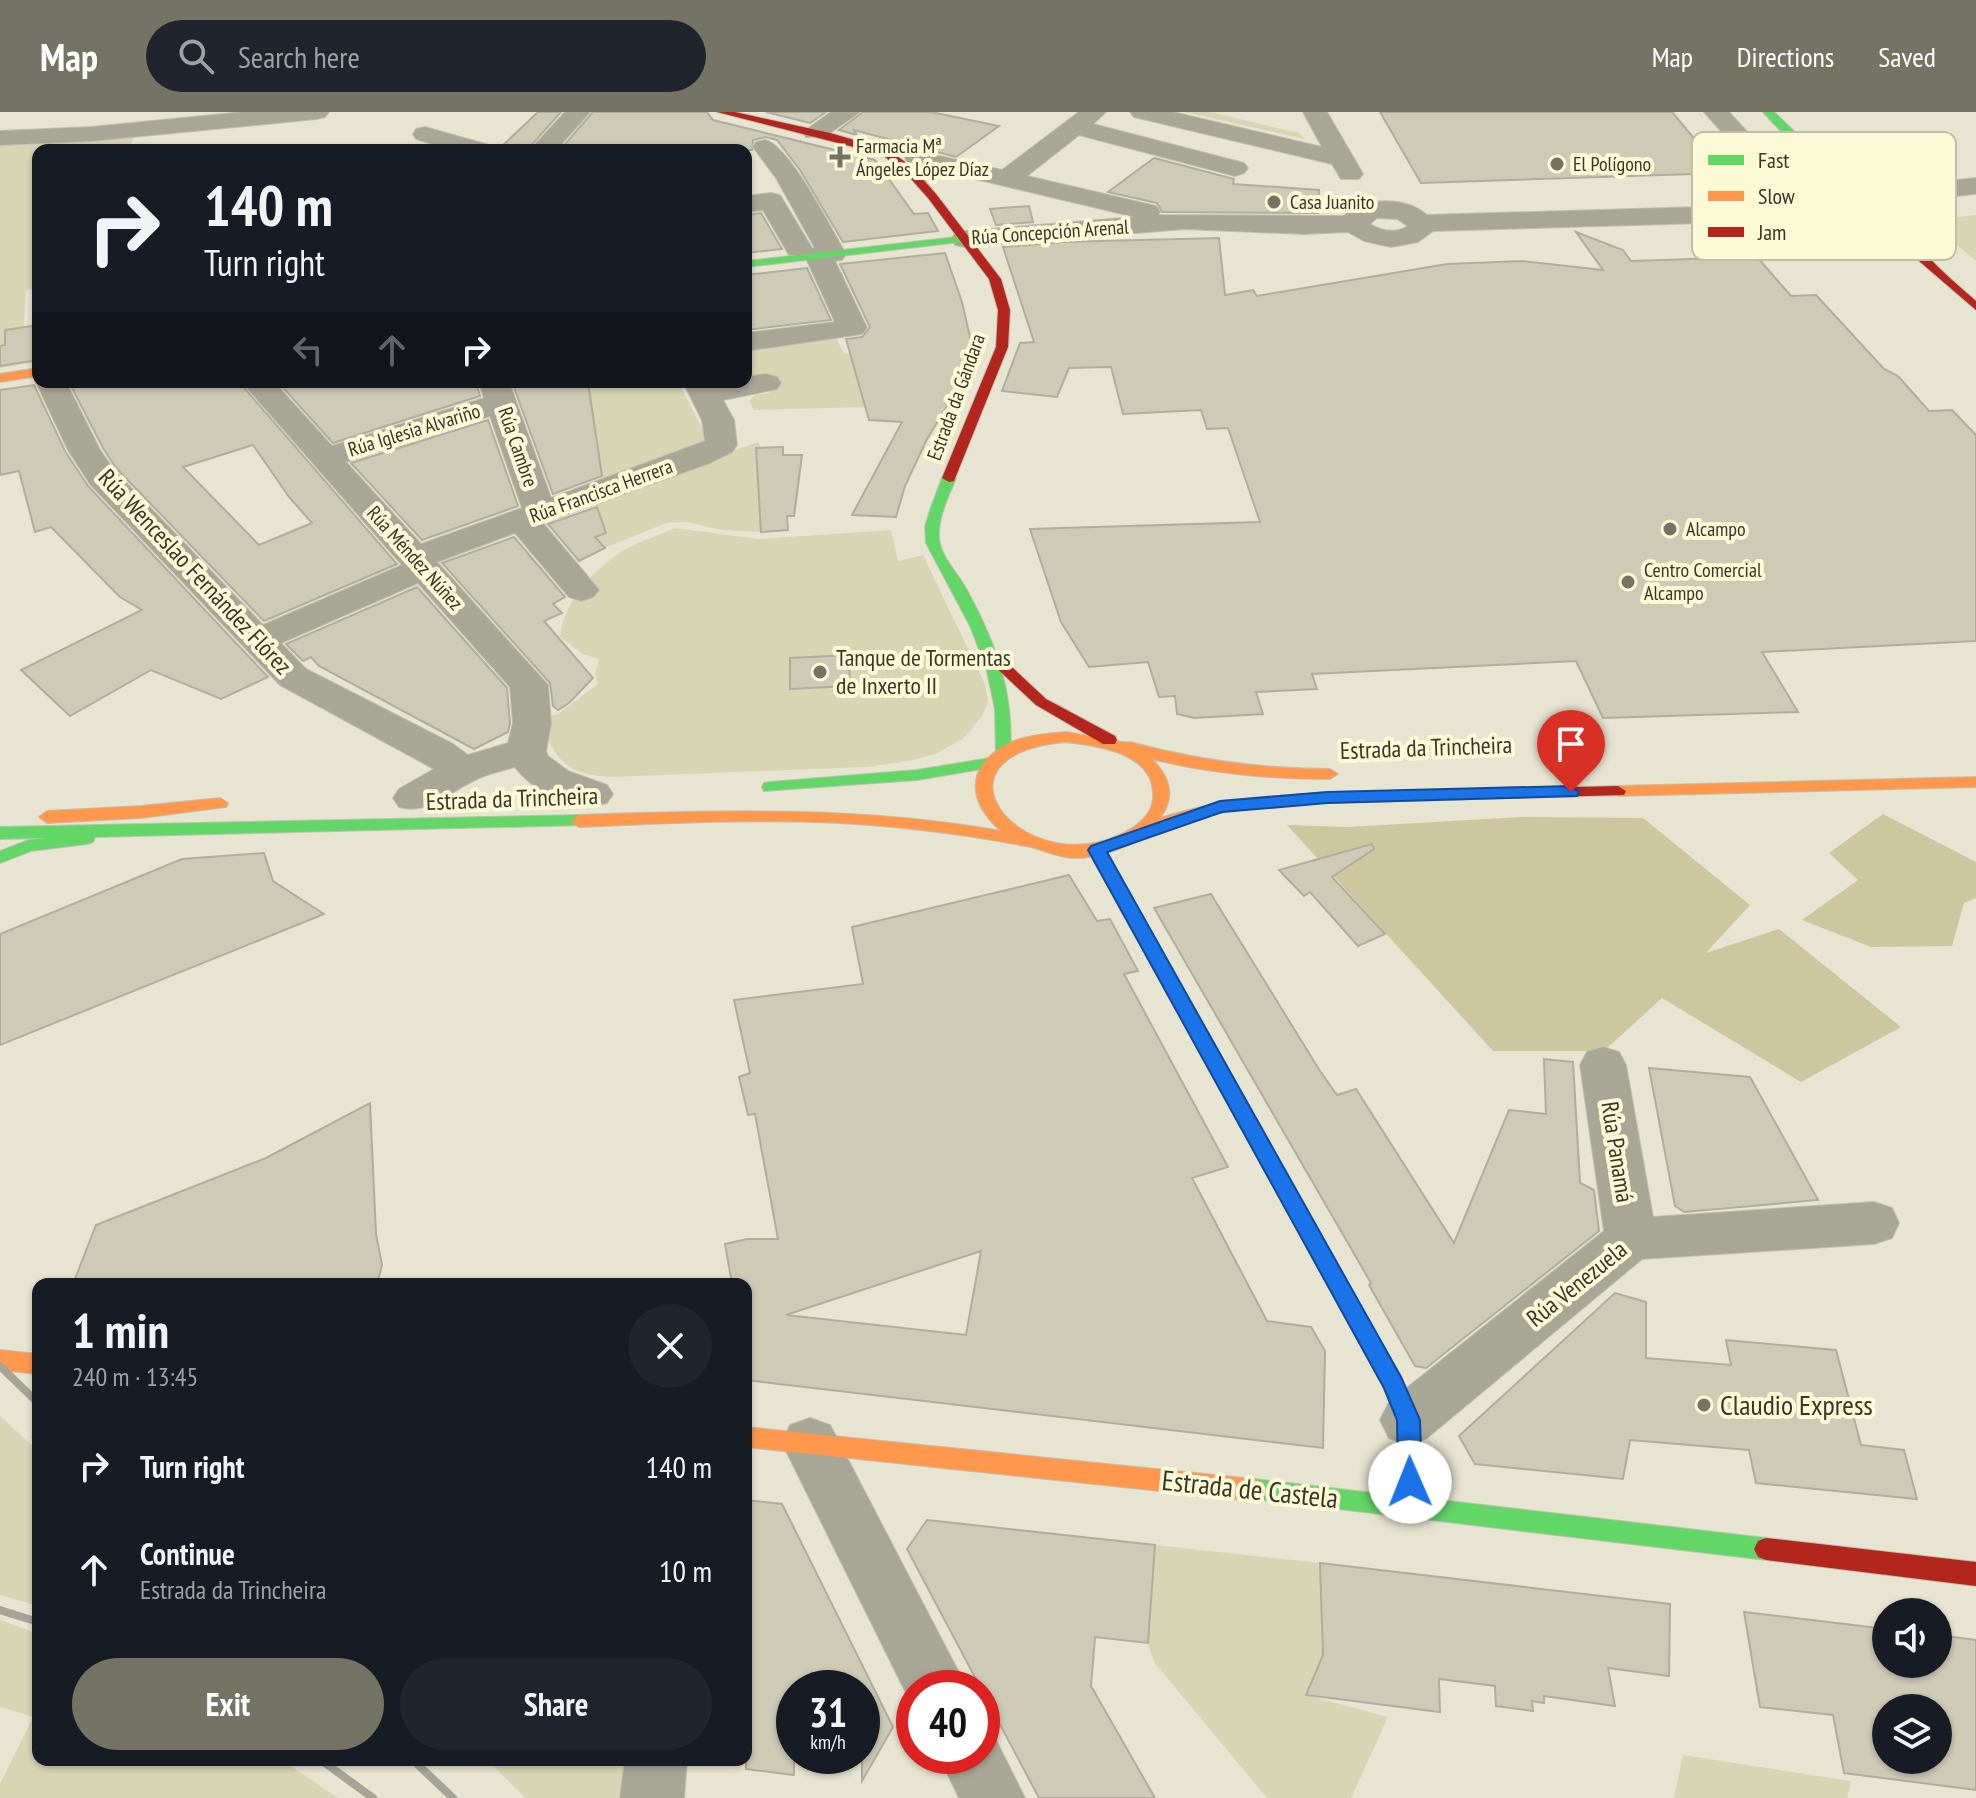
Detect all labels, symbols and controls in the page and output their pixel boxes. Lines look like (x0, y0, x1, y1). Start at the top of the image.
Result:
search box (146, 20, 706, 92)
text: Map (40, 32, 98, 81)
icon: search (174, 34, 218, 78)
text: Search here (238, 37, 360, 76)
text: Map (1652, 38, 1693, 75)
text: Directions (1737, 38, 1834, 75)
text: Saved (1878, 38, 1936, 75)
legend (1692, 132, 1956, 260)
place label: Farmacia Mª Ángeles López Díaz (856, 133, 989, 182)
text: Fast (1758, 146, 1789, 174)
marker: Farmacia Mª Ángeles López Díaz (831, 148, 849, 166)
place label: El Polígono (1573, 151, 1651, 177)
marker: El Polígono (1548, 155, 1566, 173)
text: 140 m (204, 169, 333, 241)
icon: right (72, 176, 176, 280)
text: Slow (1758, 182, 1795, 210)
place label: Casa Juanito (1290, 189, 1375, 215)
marker: Casa Juanito (1265, 193, 1283, 211)
street label: Rúa Concepción Arenal (971, 214, 1130, 250)
text: Jam (1757, 218, 1786, 246)
text: Turn right (204, 239, 325, 286)
icon: left (286, 328, 330, 372)
icon: ahead (370, 328, 414, 372)
icon: right (454, 328, 498, 372)
street label: Estrada da Gándara (921, 330, 991, 464)
street label: Rúa Iglesia Alvariño (345, 398, 483, 462)
street label: Rúa Cambre (492, 404, 544, 490)
street label: Rúa Francisca Herrera (526, 453, 676, 529)
street label: Rúa Wenceslao Fernández Flórez (92, 462, 299, 681)
street label: Rúa Méndez Núñez (361, 500, 469, 616)
place label: Alcampo (1686, 516, 1746, 542)
marker: Alcampo (1661, 520, 1679, 538)
place label: Centro Comercial Alcampo (1644, 557, 1762, 606)
marker: Centro Comercial Alcampo (1619, 573, 1637, 591)
place label: Tanque de Tormentas de Inxerto II (836, 642, 1011, 701)
marker: Tanque de Tormentas de Inxerto II (811, 663, 829, 681)
pin (1537, 710, 1605, 792)
icon: arrive (1549, 722, 1593, 766)
street label: Estrada da Trincheira (1339, 729, 1513, 766)
street label: Estrada da Trincheira (425, 780, 599, 817)
street label: Rúa Panamá (1594, 1099, 1641, 1205)
street label: Rúa Venezuela (1520, 1234, 1633, 1334)
text: 1 min (72, 1299, 169, 1361)
button: close (628, 1304, 712, 1388)
text: 240 m · 13:45 (72, 1360, 198, 1393)
place label: Claudio Express (1720, 1386, 1873, 1423)
marker: Claudio Express (1695, 1396, 1713, 1414)
position arrow (1368, 1440, 1452, 1524)
icon: right (72, 1444, 116, 1488)
text: Turn right (140, 1447, 244, 1486)
text: 140 m (646, 1447, 712, 1486)
street label: Estrada de Castela (1160, 1461, 1340, 1516)
text: Continue (140, 1534, 235, 1573)
icon: ahead (72, 1548, 116, 1592)
text: 10 m (659, 1551, 712, 1590)
text: Estrada da Trincheira (140, 1573, 326, 1606)
map controls (1872, 1598, 1952, 1774)
button: sound (1872, 1598, 1952, 1678)
button: Exit (72, 1658, 384, 1750)
button: Share (400, 1658, 712, 1750)
speed limit sign: 40 (896, 1670, 1000, 1774)
text: 31 (809, 1686, 847, 1738)
button: layers (1872, 1694, 1952, 1774)
text: km/h (810, 1729, 846, 1755)

